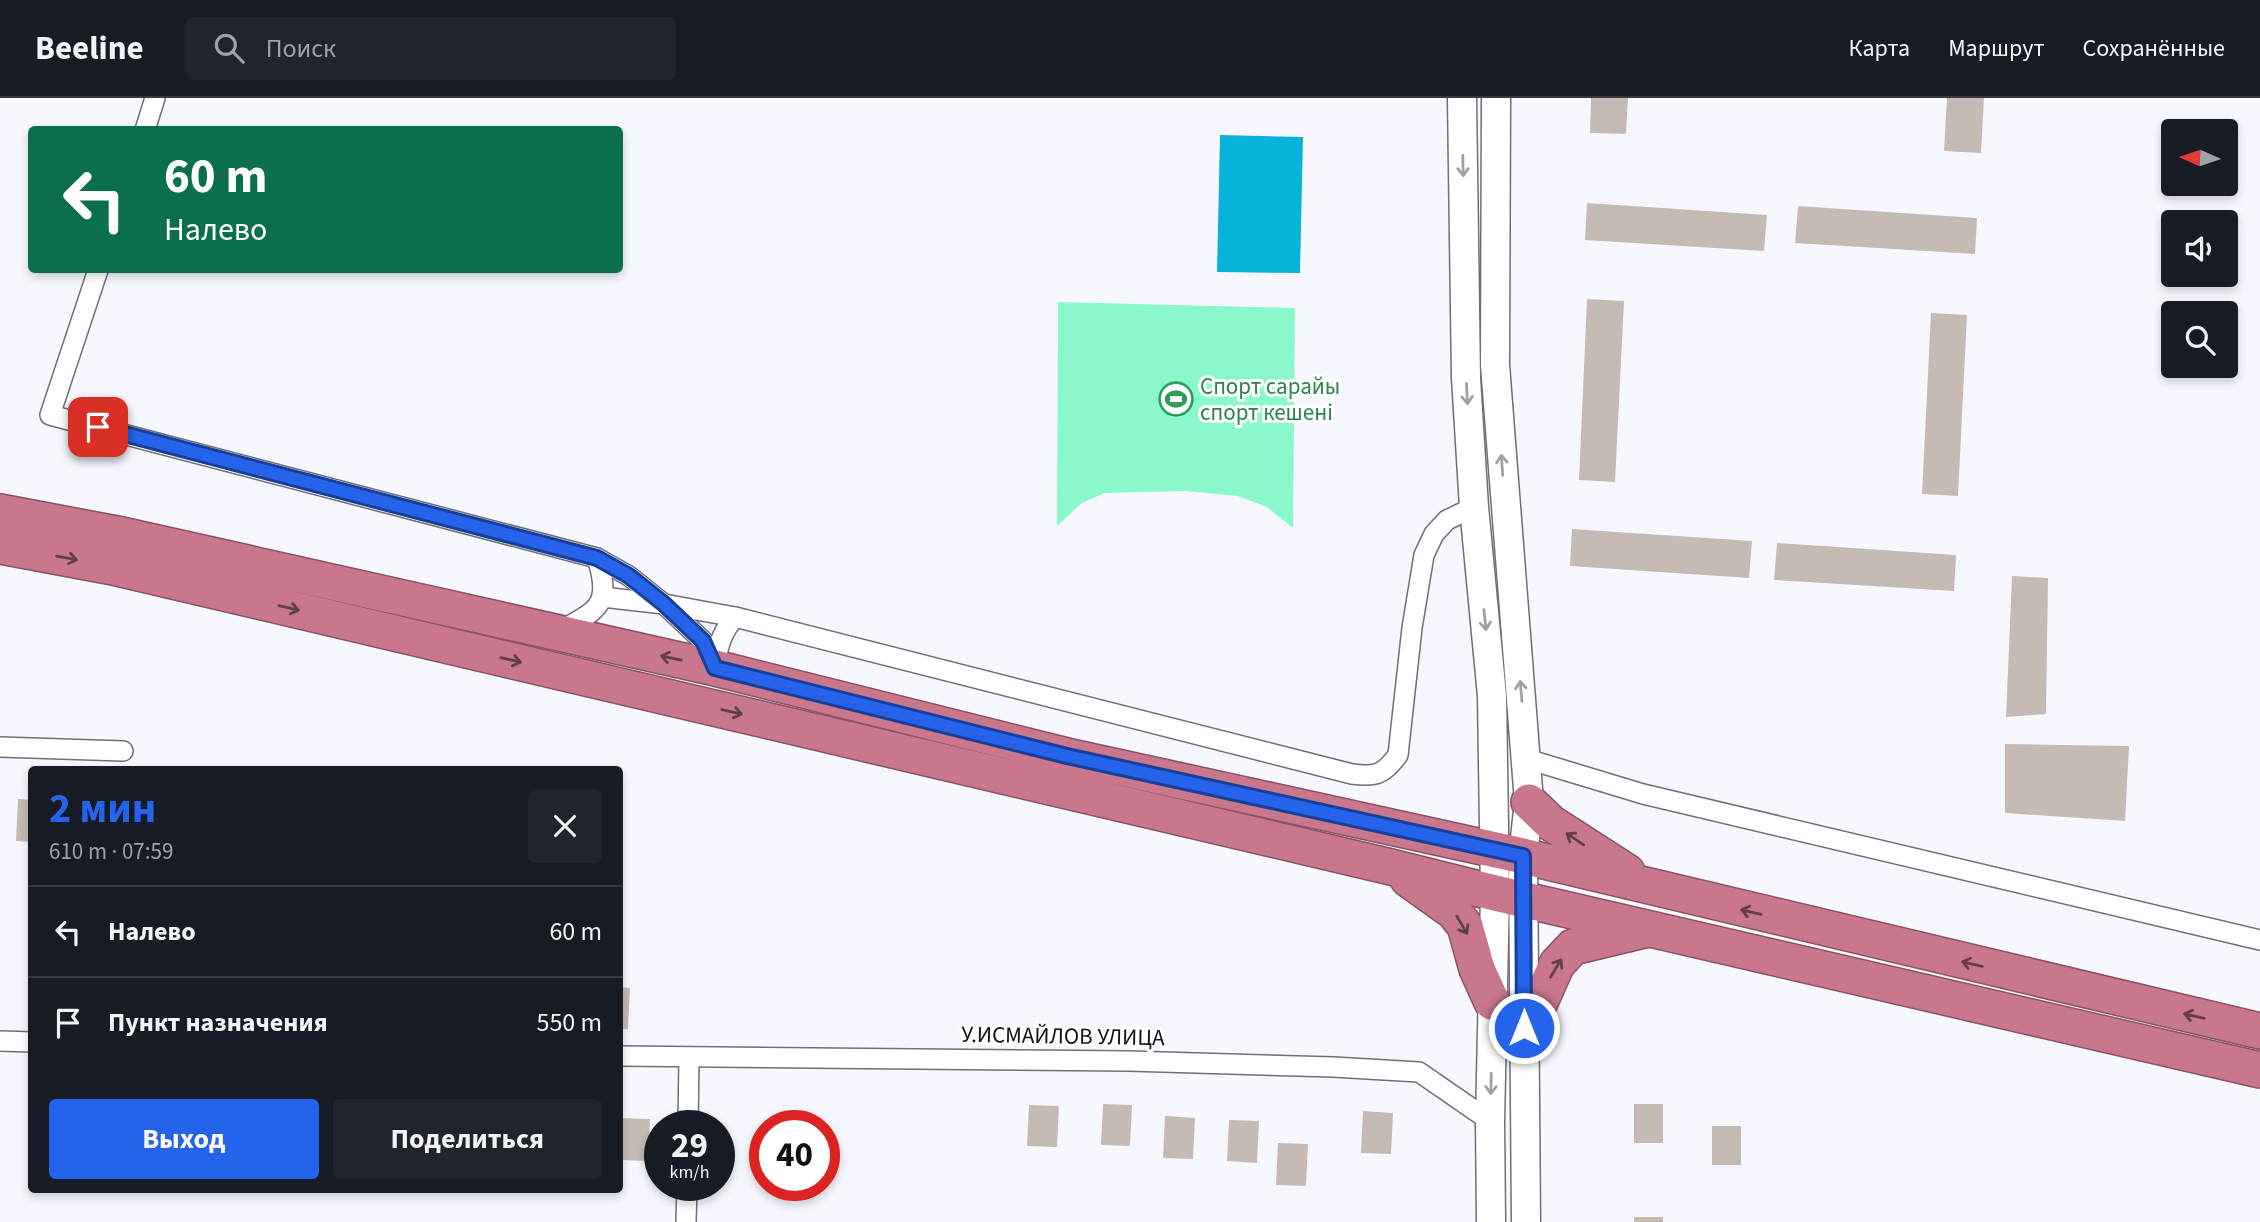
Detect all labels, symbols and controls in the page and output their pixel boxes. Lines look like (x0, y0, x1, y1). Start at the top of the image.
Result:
search box (186, 17, 676, 80)
text: Beeline (35, 25, 144, 72)
icon: search (210, 29, 248, 67)
text: Поиск (266, 30, 336, 67)
text: Карта (1849, 31, 1910, 66)
text: Маршрут (1948, 31, 2044, 66)
text: Сохранённые (2082, 31, 2225, 66)
north arrow (2161, 119, 2238, 196)
map controls (2161, 119, 2238, 378)
text: 60 m (164, 142, 268, 212)
icon: left (49, 154, 140, 245)
one-way arrow (1456, 154, 1470, 177)
text: Налево (164, 207, 267, 253)
button: sound (2161, 210, 2238, 287)
button: search (2161, 301, 2238, 378)
place label: Спорт сарайы спорт кешені (1200, 370, 1340, 429)
sports icon: Спорт сарайы спорт кешені (1157, 380, 1195, 418)
one-way arrow (1461, 382, 1474, 405)
pin (68, 397, 128, 457)
icon: arrive (79, 408, 117, 446)
one-way arrow (1495, 454, 1508, 476)
one-way arrow (55, 552, 78, 566)
one-way arrow (277, 602, 300, 615)
one-way arrow (1479, 609, 1492, 631)
one-way arrow (660, 651, 682, 664)
one-way arrow (499, 654, 521, 667)
one-way arrow (1514, 681, 1527, 703)
one-way arrow (720, 706, 743, 719)
text: 2 мин (49, 779, 156, 839)
button: close (528, 789, 602, 863)
one-way arrow (1566, 832, 1585, 846)
text: 610 m · 07:59 (49, 835, 173, 868)
one-way arrow (1740, 904, 1763, 918)
icon: left (49, 913, 87, 951)
text: Налево (108, 913, 196, 950)
text: 60 m (549, 913, 602, 950)
one-way arrow (1455, 915, 1469, 935)
one-way arrow (1961, 956, 1984, 970)
one-way arrow (1549, 959, 1564, 978)
position arrow (1487, 991, 1561, 1065)
icon: arrive (49, 1004, 87, 1042)
text: Пункт назначения (108, 1004, 328, 1041)
text: 550 m (536, 1004, 602, 1041)
one-way arrow (2183, 1008, 2205, 1021)
street label: У.ИСМАЙЛОВ УЛИЦА (961, 1018, 1165, 1054)
one-way arrow (1484, 1072, 1497, 1095)
button: Выход (49, 1099, 319, 1179)
button: Поделиться (333, 1099, 602, 1179)
speed limit sign: 40 (749, 1110, 840, 1201)
text: 29 (671, 1121, 708, 1171)
text: km/h (670, 1160, 709, 1185)

